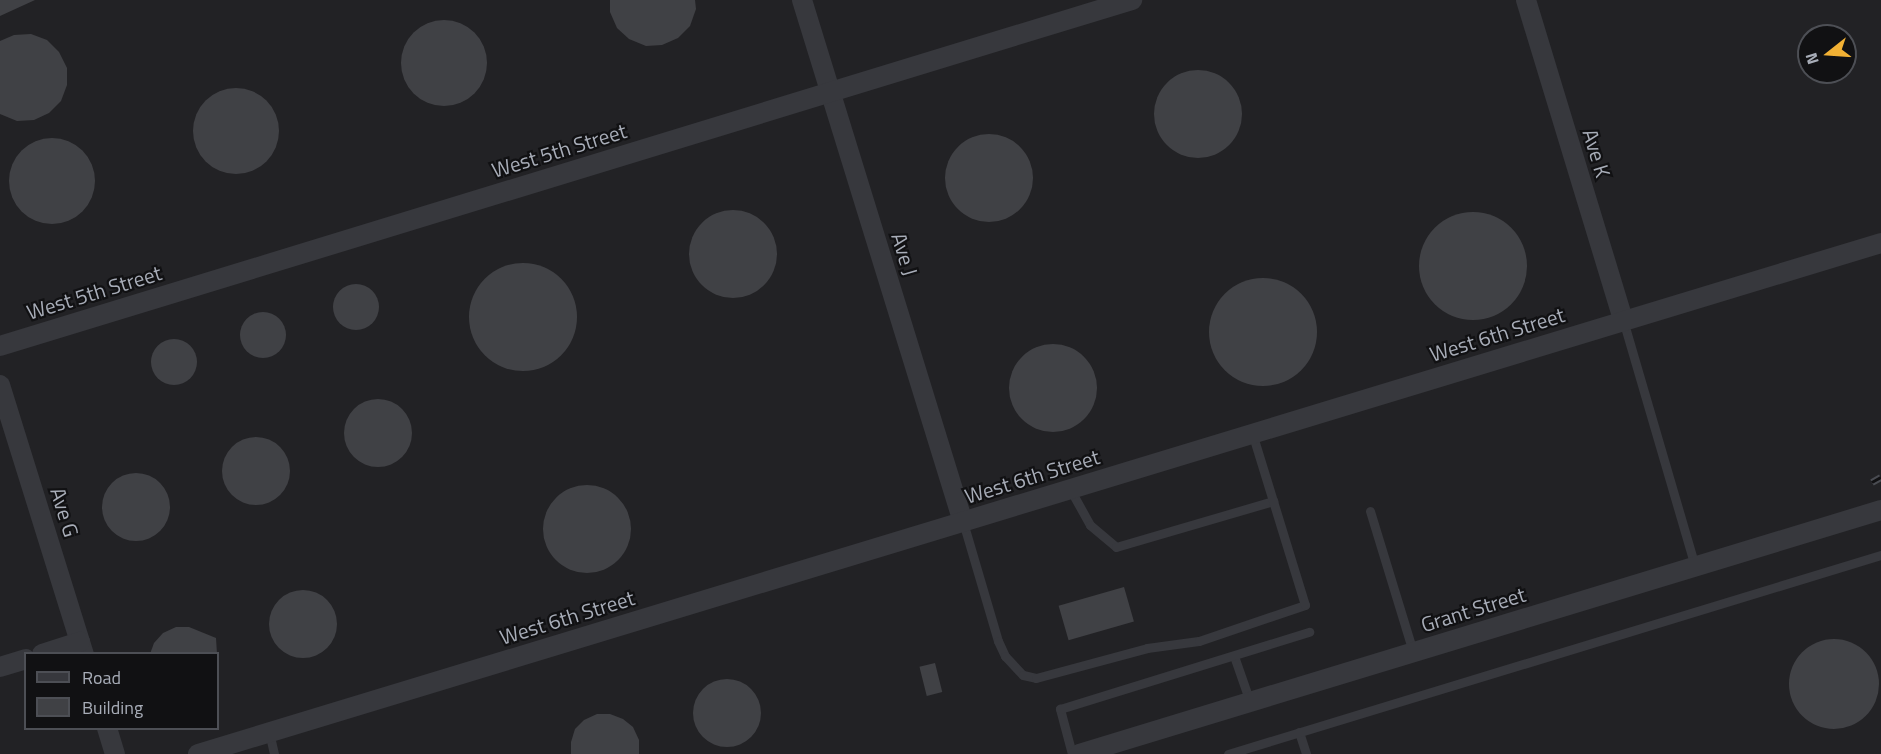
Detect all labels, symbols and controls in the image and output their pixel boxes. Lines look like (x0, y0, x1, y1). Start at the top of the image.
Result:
north arrow (1797, 24, 1857, 84)
text: N (1799, 50, 1825, 67)
street label: West 5th Street (489, 118, 629, 182)
street label: Ave K (1578, 126, 1616, 180)
street label: Ave J (887, 230, 923, 278)
street label: West 5th Street (24, 260, 164, 324)
street label: West 6th Street (1427, 302, 1567, 366)
street label: West 6th Street (962, 444, 1102, 508)
street label: Ave G (46, 484, 84, 540)
street label: Grant Street (1418, 581, 1528, 637)
street label: West 6th Street (497, 585, 637, 649)
legend (24, 652, 219, 730)
text: Road (82, 664, 121, 691)
text: Building (82, 694, 143, 721)

